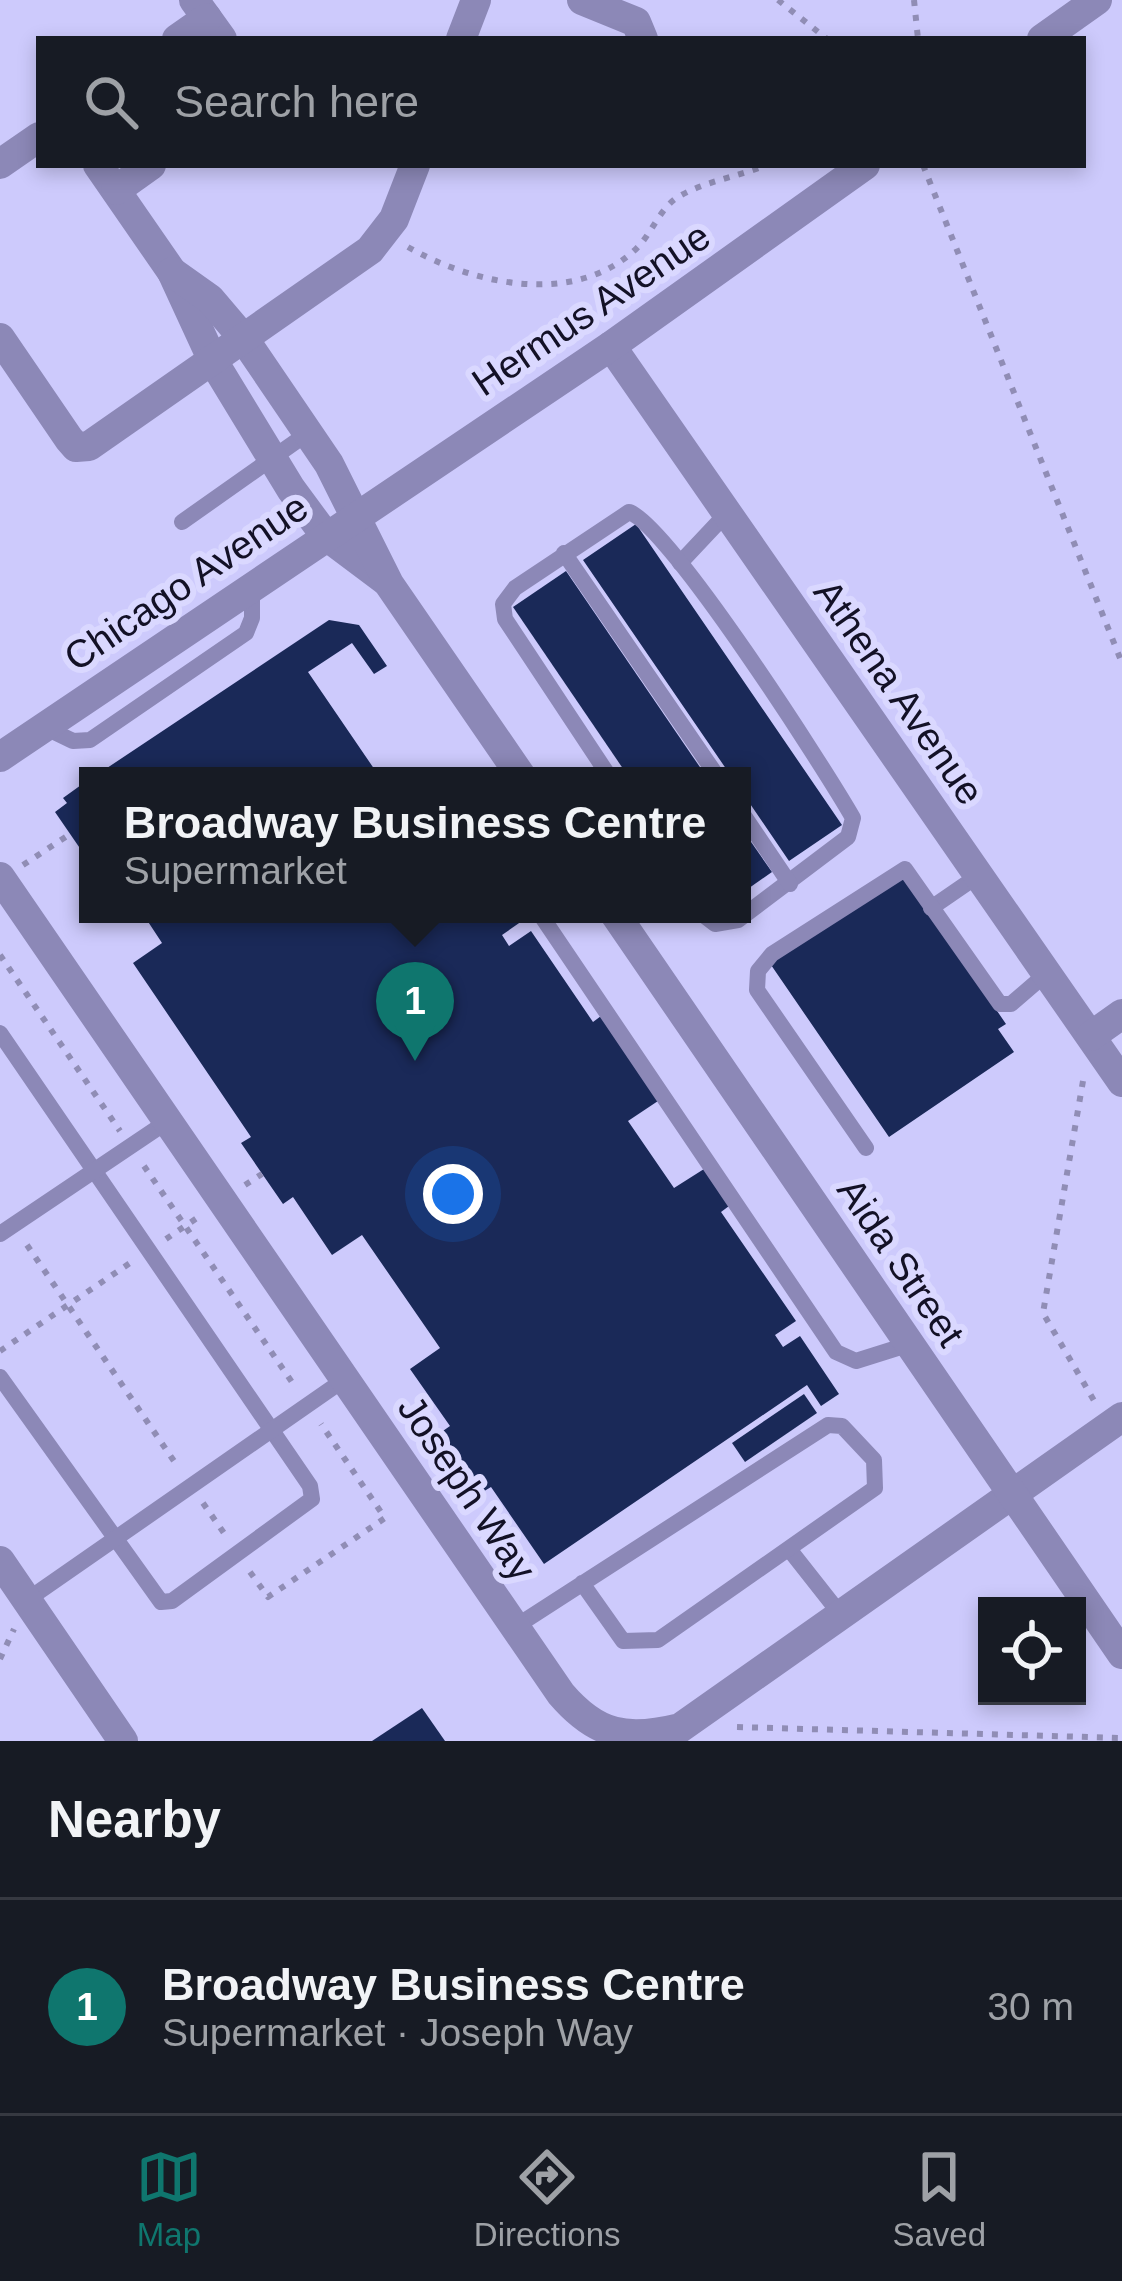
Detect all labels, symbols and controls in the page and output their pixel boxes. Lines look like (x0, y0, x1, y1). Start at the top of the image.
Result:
search box (36, 36, 1086, 168)
icon: search (78, 69, 144, 135)
text: Search here (174, 76, 419, 127)
street label: Hermus Avenue (464, 214, 718, 404)
street label: Chicago Avenue (57, 485, 315, 679)
street label: Athena Avenue (806, 572, 992, 812)
popup (79, 767, 751, 923)
text: Broadway Business Centre (124, 797, 706, 848)
text: Supermarket (124, 849, 347, 892)
pin: 1 (376, 962, 454, 1061)
your location (423, 1164, 483, 1224)
street label: Aida Street (829, 1170, 973, 1354)
street label: Joseph Way (390, 1388, 545, 1589)
map controls (978, 1597, 1086, 1705)
button: locate (978, 1597, 1086, 1705)
text: Nearby (48, 1791, 221, 1848)
text: Broadway Business Centre (162, 1959, 745, 2010)
text: 1 (76, 1985, 98, 2028)
text: 30 m (987, 1985, 1074, 2028)
text: Supermarket · Joseph Way (162, 2011, 633, 2054)
tab: Map (136, 2144, 202, 2254)
tab: Directions (474, 2144, 621, 2254)
tab: Saved (892, 2144, 986, 2254)

